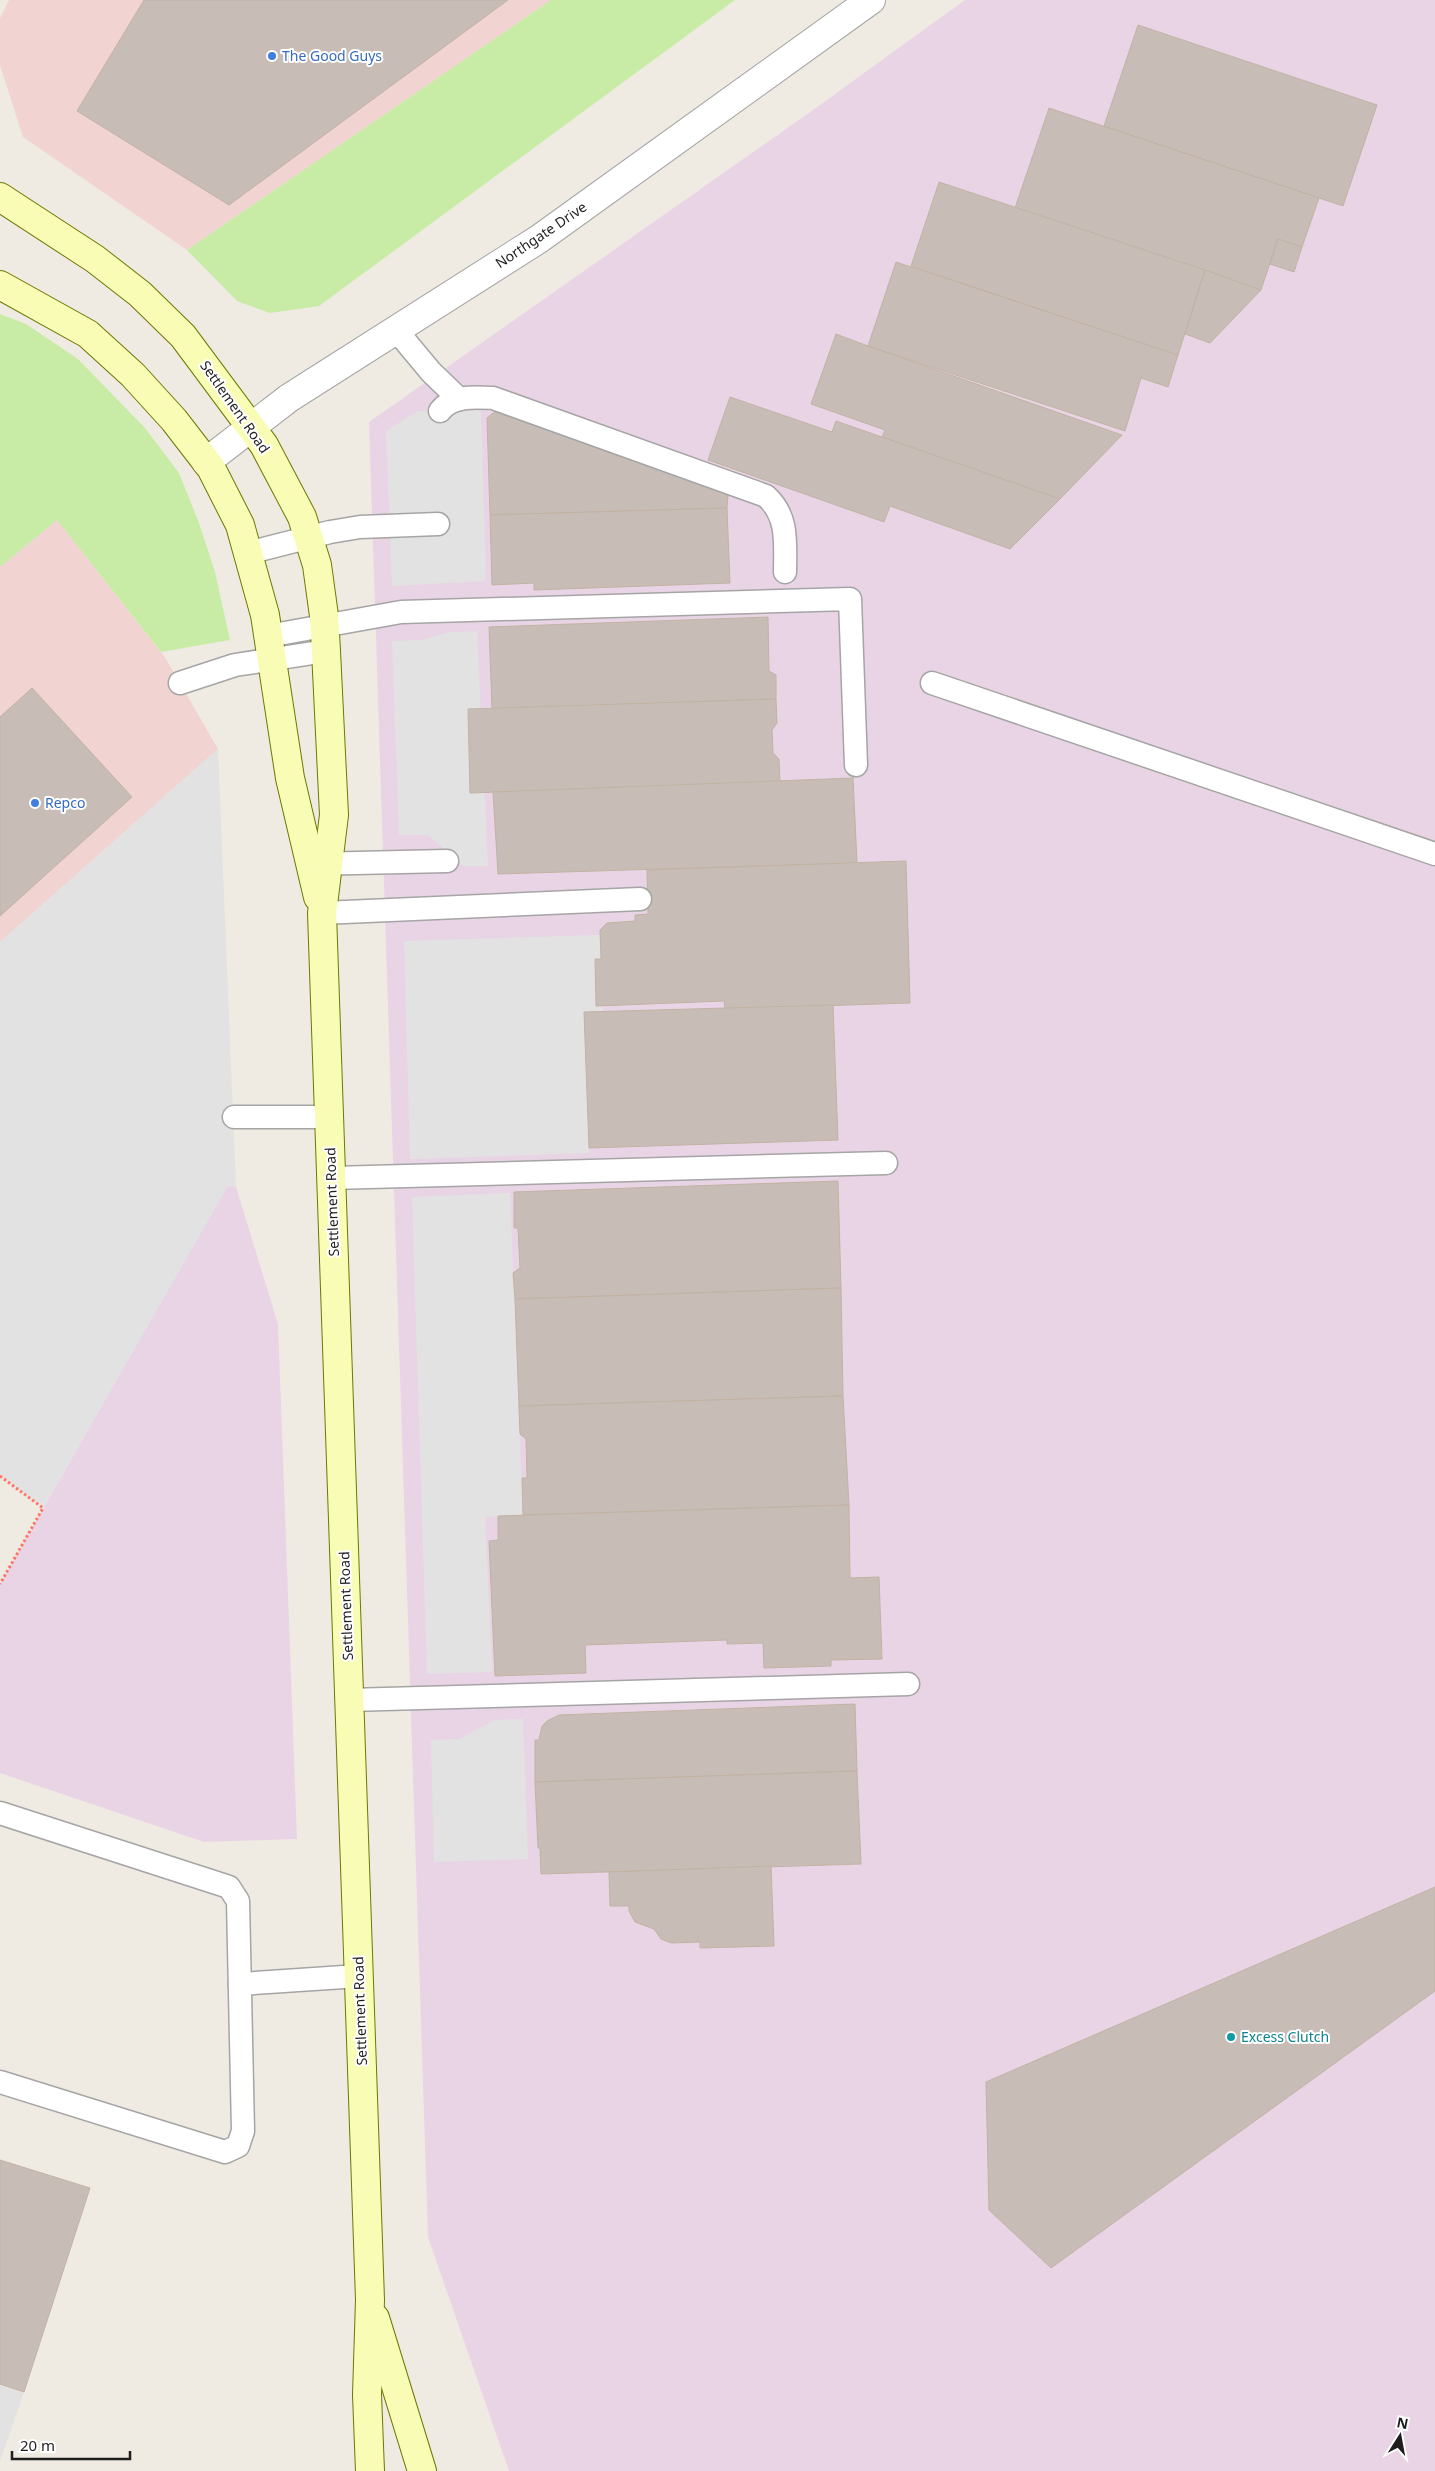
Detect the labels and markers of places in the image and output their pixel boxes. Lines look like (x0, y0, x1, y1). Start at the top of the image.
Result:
place label: The Good Guys (282, 46, 382, 65)
marker: The Good Guys (266, 50, 278, 62)
place label: Repco (45, 793, 85, 812)
marker: Repco (29, 797, 41, 809)
place label: Excess Clutch (1241, 2027, 1329, 2046)
marker: Excess Clutch (1225, 2031, 1237, 2043)

